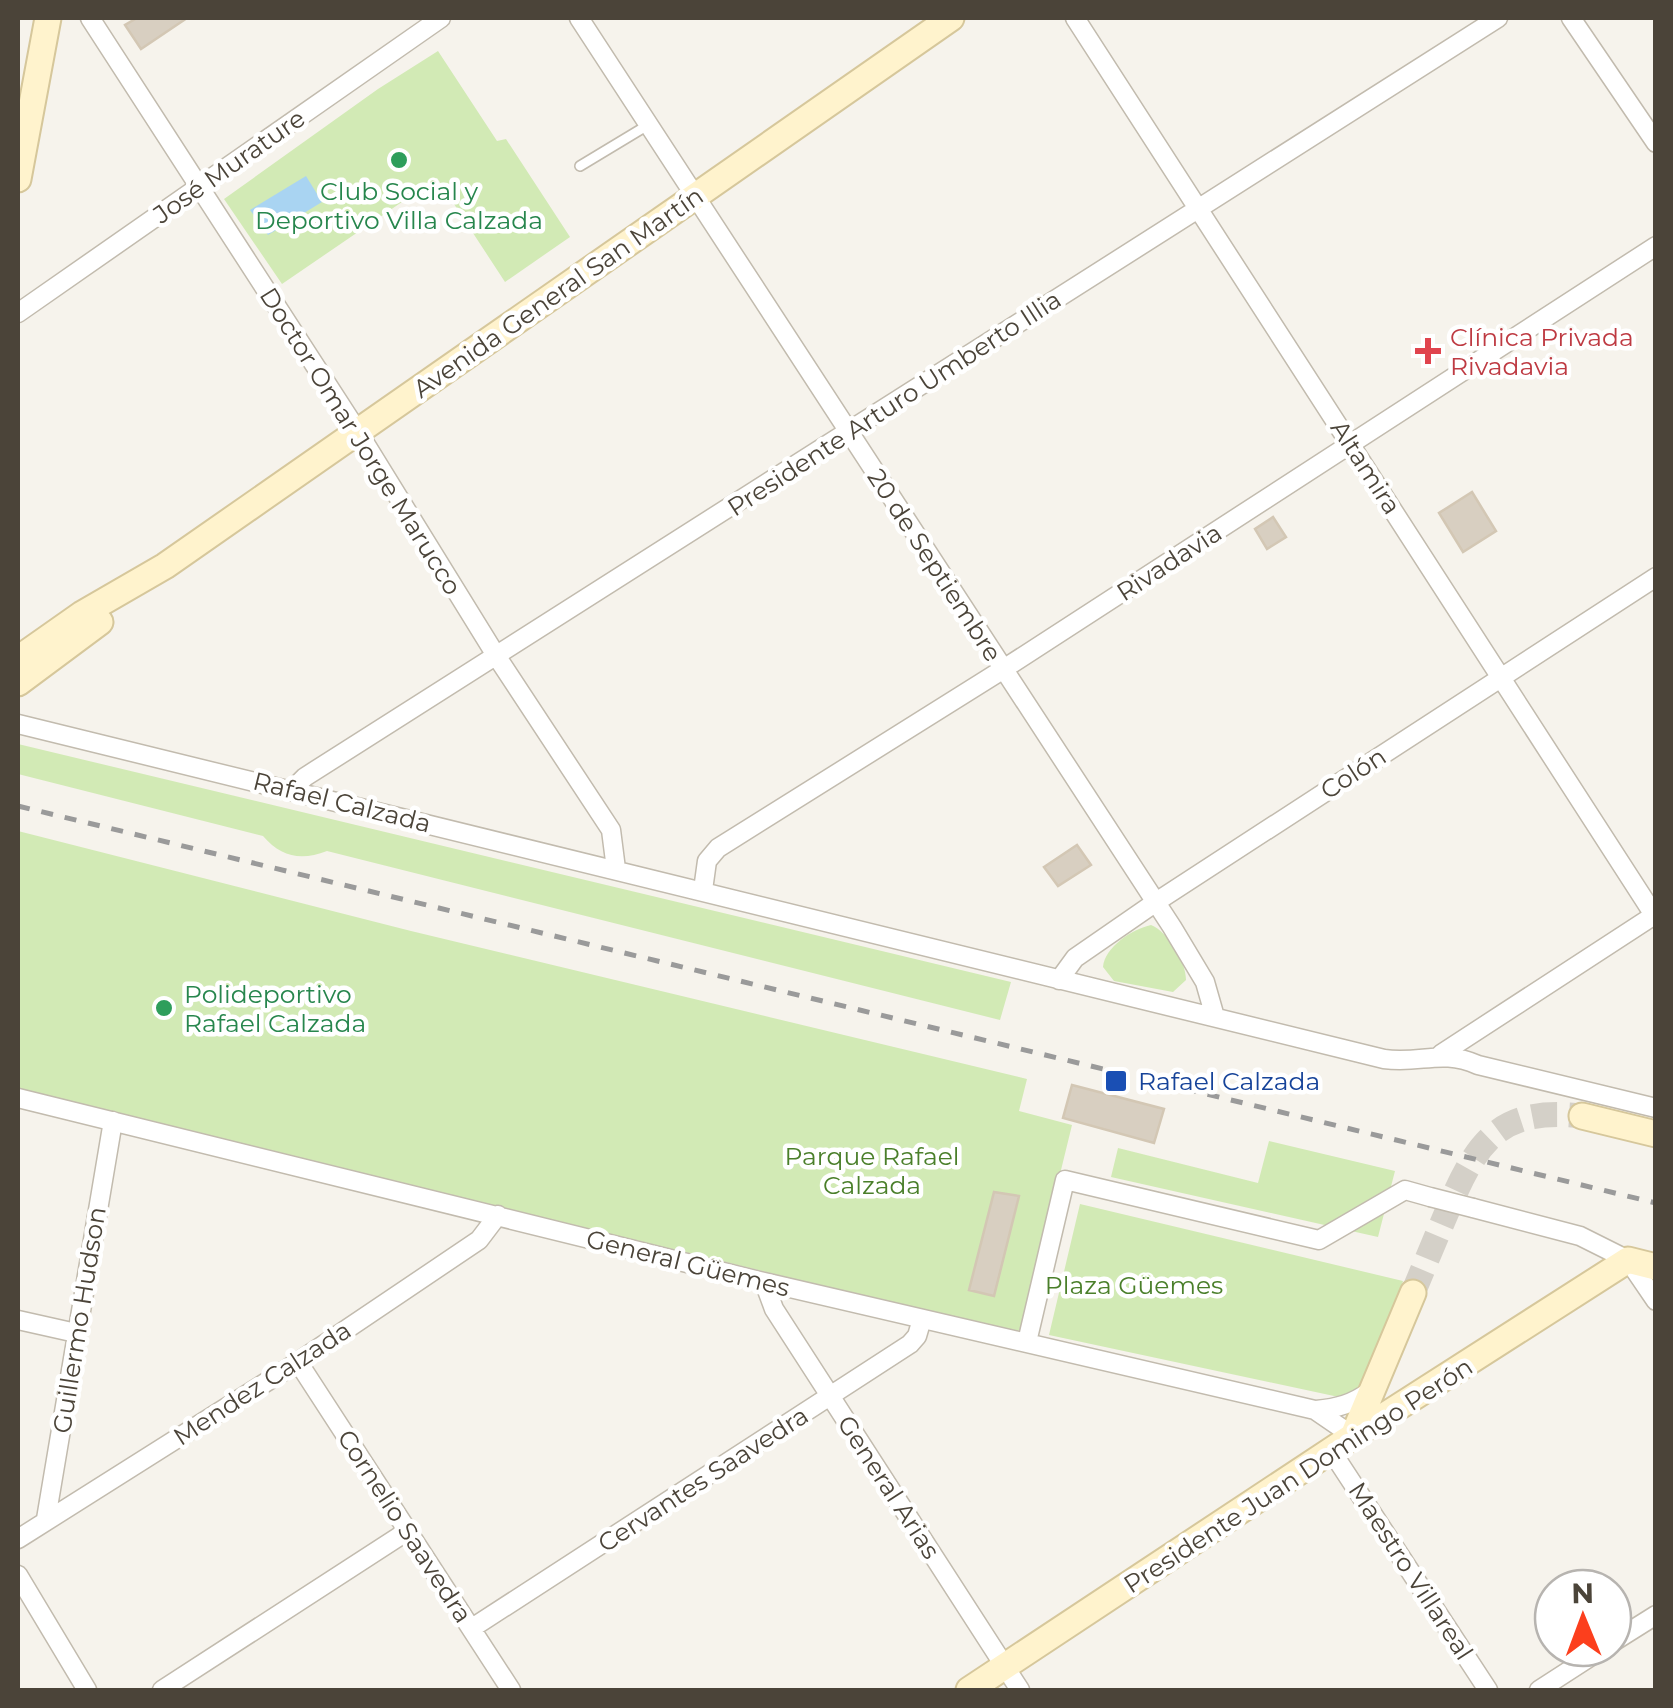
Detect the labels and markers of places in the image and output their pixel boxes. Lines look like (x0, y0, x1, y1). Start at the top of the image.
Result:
marker: Club Social y Deportivo Villa Calzada (388, 149, 410, 171)
place label: Club Social y Deportivo Villa Calzada (255, 176, 543, 235)
place label: Clínica Privada Rivadavia (1450, 322, 1634, 381)
marker: Clínica Privada Rivadavia (1415, 338, 1441, 364)
place label: Polideportivo Rafael Calzada (184, 979, 366, 1038)
marker: Polideportivo Rafael Calzada (153, 997, 175, 1019)
place label: Rafael Calzada (1138, 1066, 1320, 1096)
marker: Rafael Calzada (1103, 1068, 1129, 1094)

